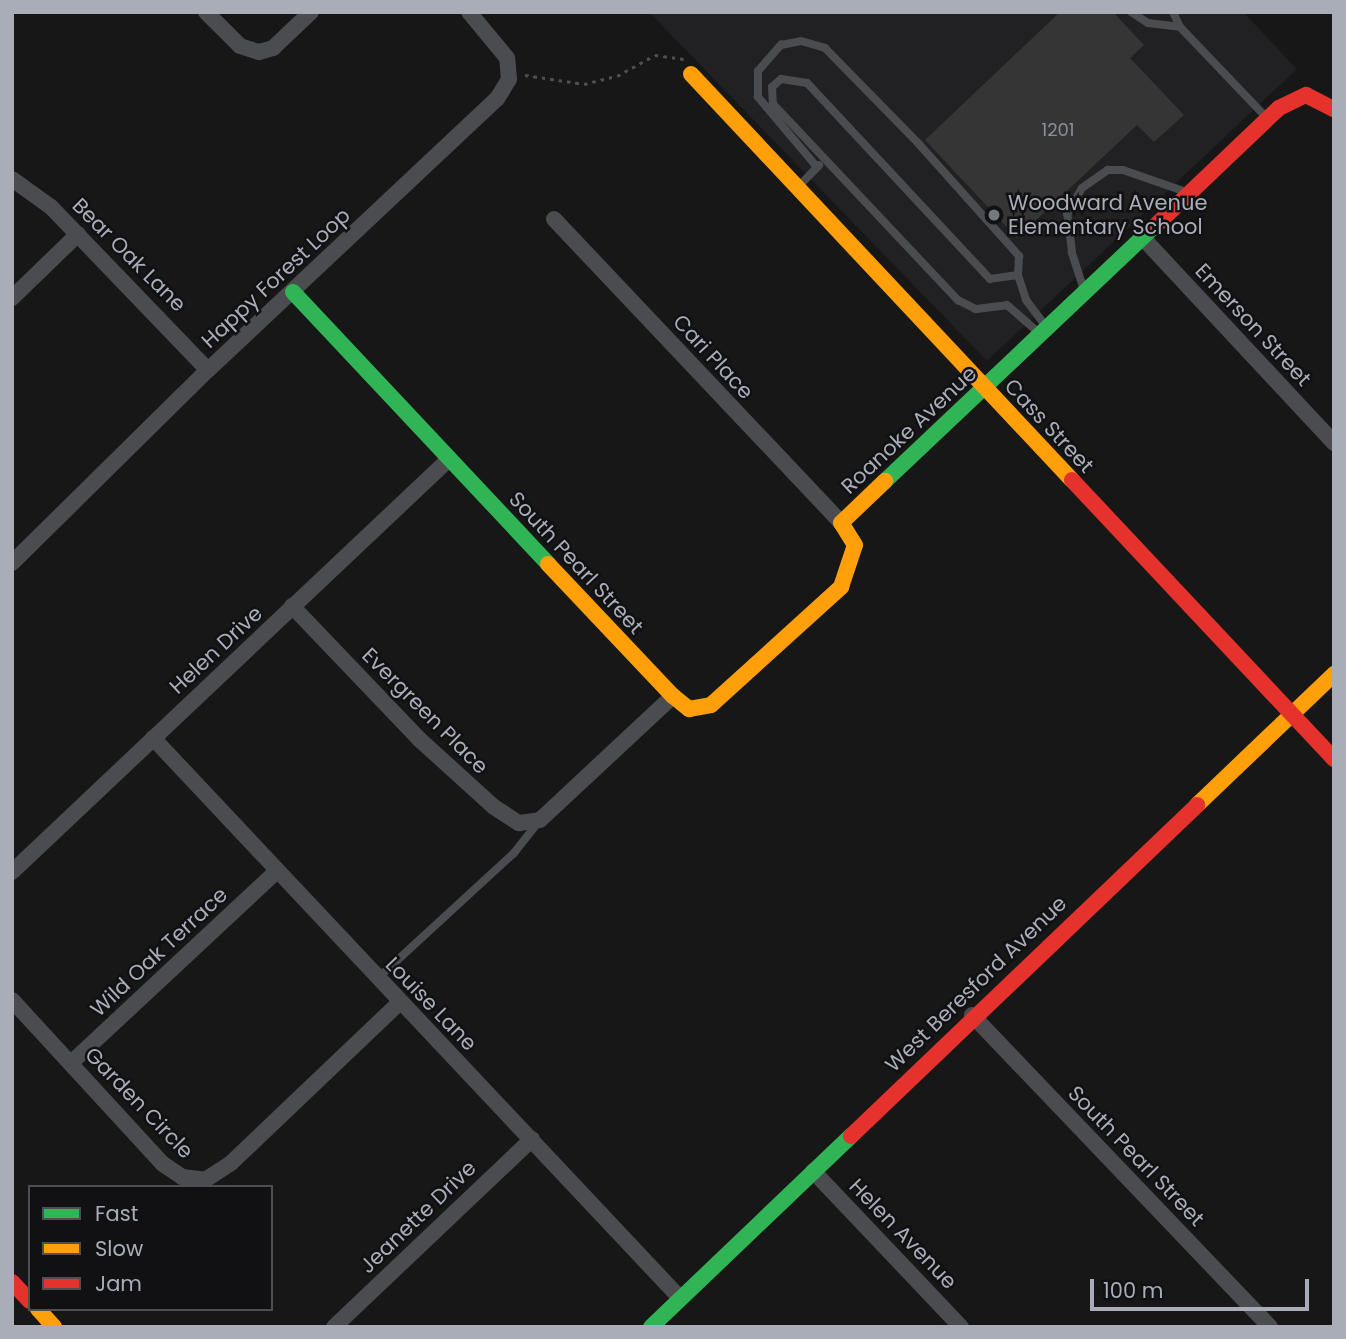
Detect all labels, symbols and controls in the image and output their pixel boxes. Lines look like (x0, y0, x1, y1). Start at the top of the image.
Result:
house number: 1201 (1041, 119, 1075, 141)
place label: Woodward Avenue Elementary School (1008, 190, 1207, 240)
street label: Bear Oak Lane (67, 193, 191, 317)
street label: Happy Forest Loop (197, 203, 355, 353)
marker: Woodward Avenue Elementary School (986, 207, 1002, 223)
street label: Emerson Street (1190, 259, 1316, 391)
street label: Cari Place (668, 310, 758, 404)
street label: Roanoke Avenue (836, 361, 982, 499)
street label: Cass Street (999, 374, 1099, 478)
street label: South Pearl Street (504, 487, 648, 639)
street label: Helen Drive (164, 601, 268, 699)
street label: Evergreen Place (357, 643, 493, 779)
street label: Wild Oak Terrace (85, 882, 233, 1022)
street label: West Beresford Avenue (880, 891, 1072, 1077)
street label: Louise Lane (380, 952, 482, 1056)
street label: Garden Circle (80, 1042, 198, 1164)
street label: South Pearl Street (1063, 1081, 1209, 1231)
street label: Jeanette Drive (355, 1155, 481, 1279)
street label: Helen Avenue (844, 1174, 962, 1294)
legend (28, 1185, 273, 1311)
text: Fast (95, 1199, 138, 1228)
text: Slow (95, 1234, 143, 1263)
scale bar (1094, 1266, 1313, 1310)
text: Jam (95, 1269, 142, 1298)
text: 100 m (1103, 1276, 1163, 1305)

